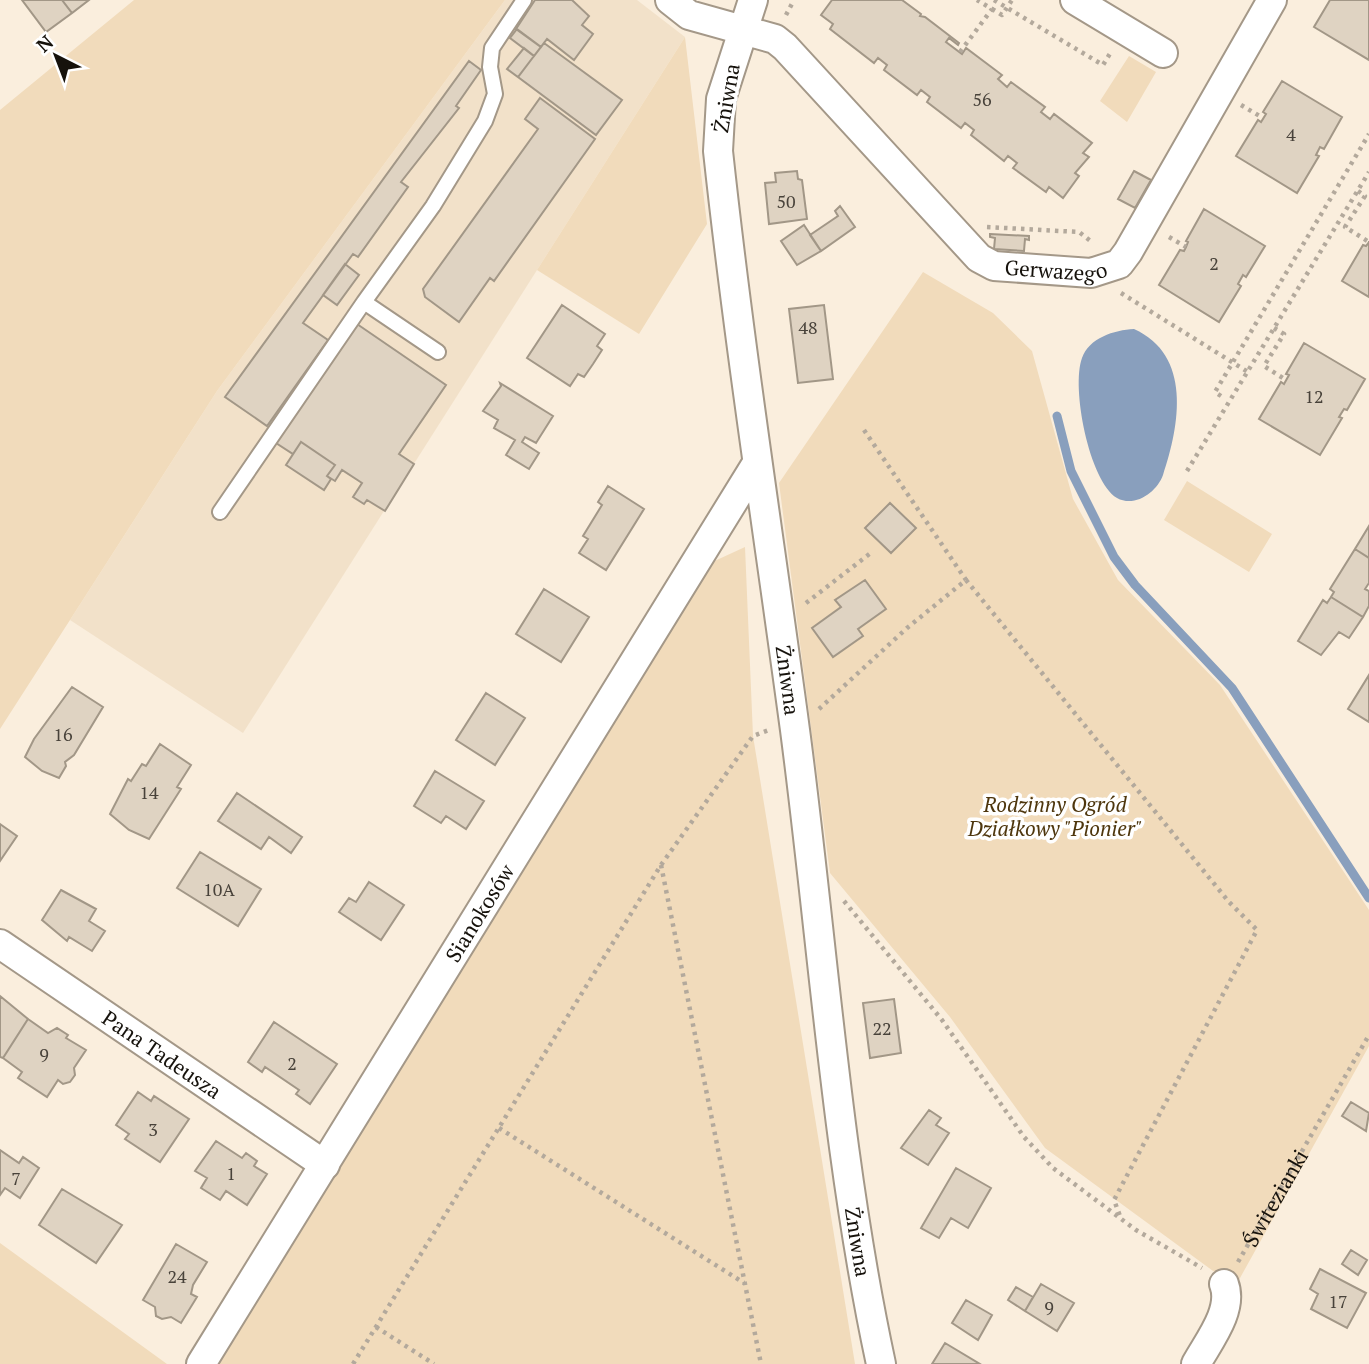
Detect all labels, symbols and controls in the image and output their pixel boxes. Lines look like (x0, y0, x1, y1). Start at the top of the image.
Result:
north arrow (21, 21, 91, 91)
text: N (31, 28, 58, 57)
street label: Żniwna (706, 61, 746, 135)
house number: 56 (972, 87, 992, 111)
house number: 4 (1286, 122, 1296, 146)
house number: 50 (776, 189, 796, 213)
house number: 2 (1209, 251, 1219, 275)
street label: Gerwazego (1004, 253, 1111, 287)
house number: 48 (798, 315, 818, 339)
house number: 12 (1304, 384, 1324, 408)
street label: Żniwna (770, 644, 807, 717)
house number: 16 (53, 722, 73, 746)
house number: 14 (139, 780, 159, 804)
park label: Rodzinny Ogród Działkowy "Pionier" (967, 790, 1142, 842)
street label: Sianokosów (438, 858, 521, 967)
house number: 10A (203, 877, 235, 901)
street label: Pana Tadeusza (97, 1004, 228, 1105)
house number: 22 (872, 1016, 892, 1040)
house number: 9 (39, 1042, 49, 1066)
house number: 2 (287, 1051, 297, 1075)
house number: 3 (148, 1117, 158, 1141)
street label: Świtezianki (1236, 1144, 1314, 1252)
house number: 1 (226, 1161, 236, 1185)
house number: 7 (11, 1166, 21, 1190)
street label: Żniwna (839, 1205, 878, 1279)
house number: 24 (167, 1264, 187, 1288)
house number: 17 (1328, 1289, 1348, 1313)
house number: 9 (1044, 1295, 1054, 1319)

